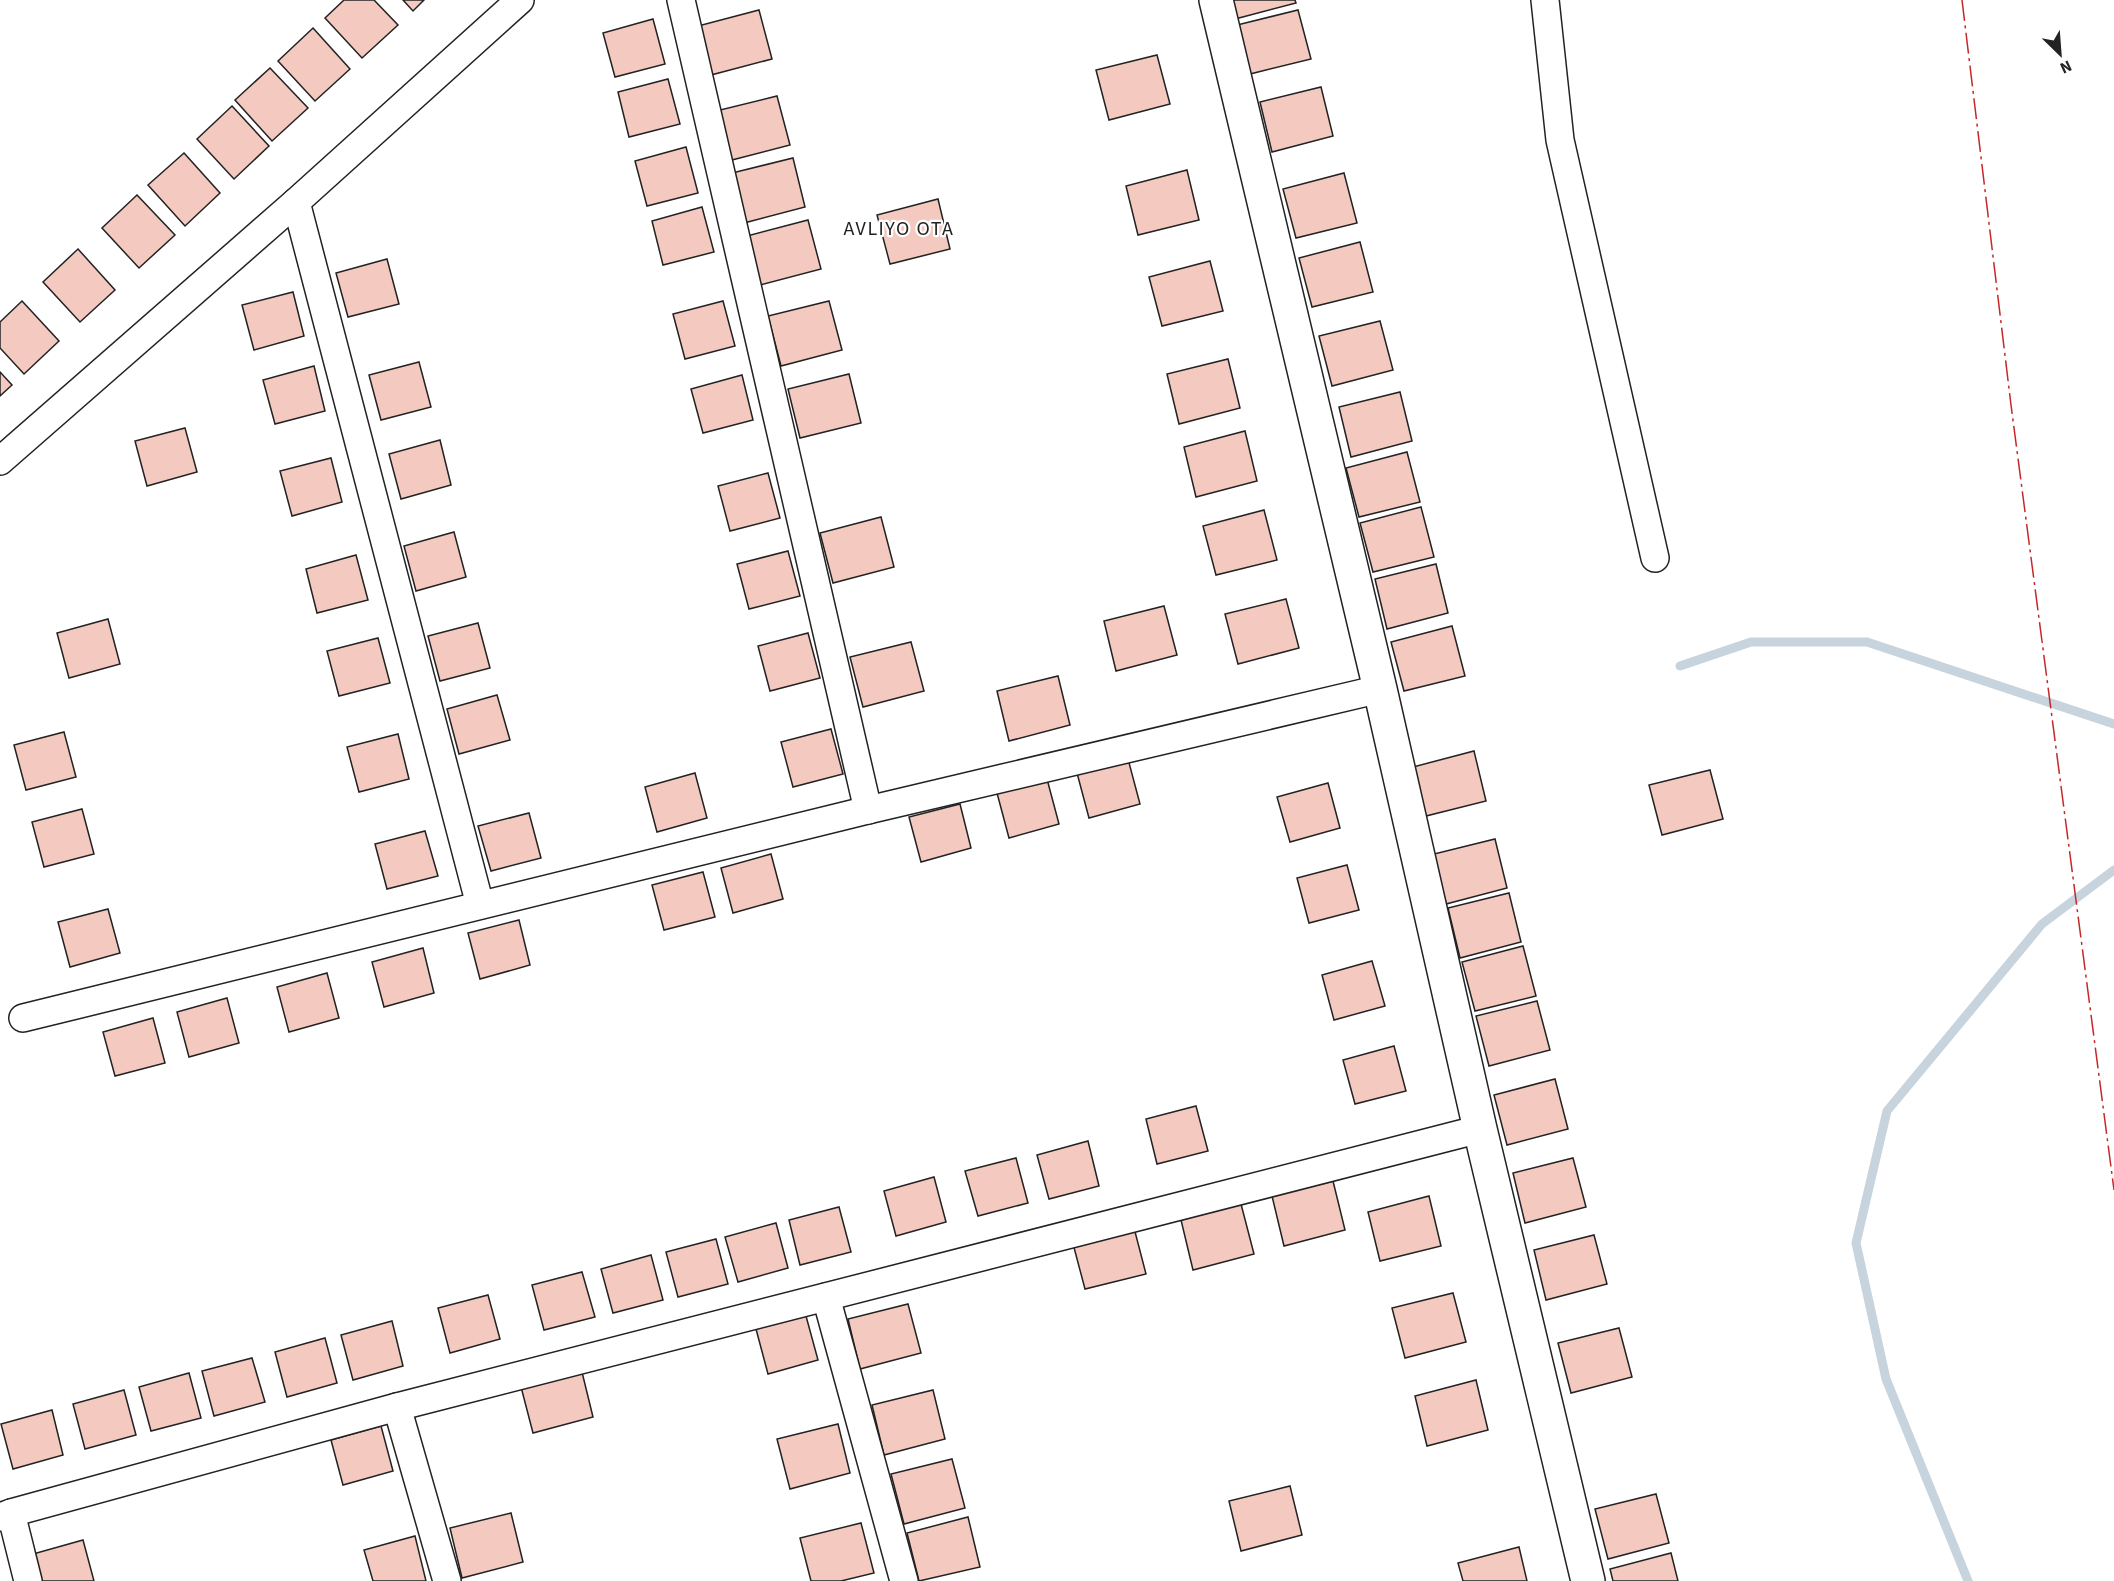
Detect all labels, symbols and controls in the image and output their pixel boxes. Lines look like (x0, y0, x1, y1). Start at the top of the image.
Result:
north arrow (2030, 24, 2090, 84)
text: N (2056, 54, 2075, 79)
district label: AVLIYO OTA (844, 215, 954, 243)

